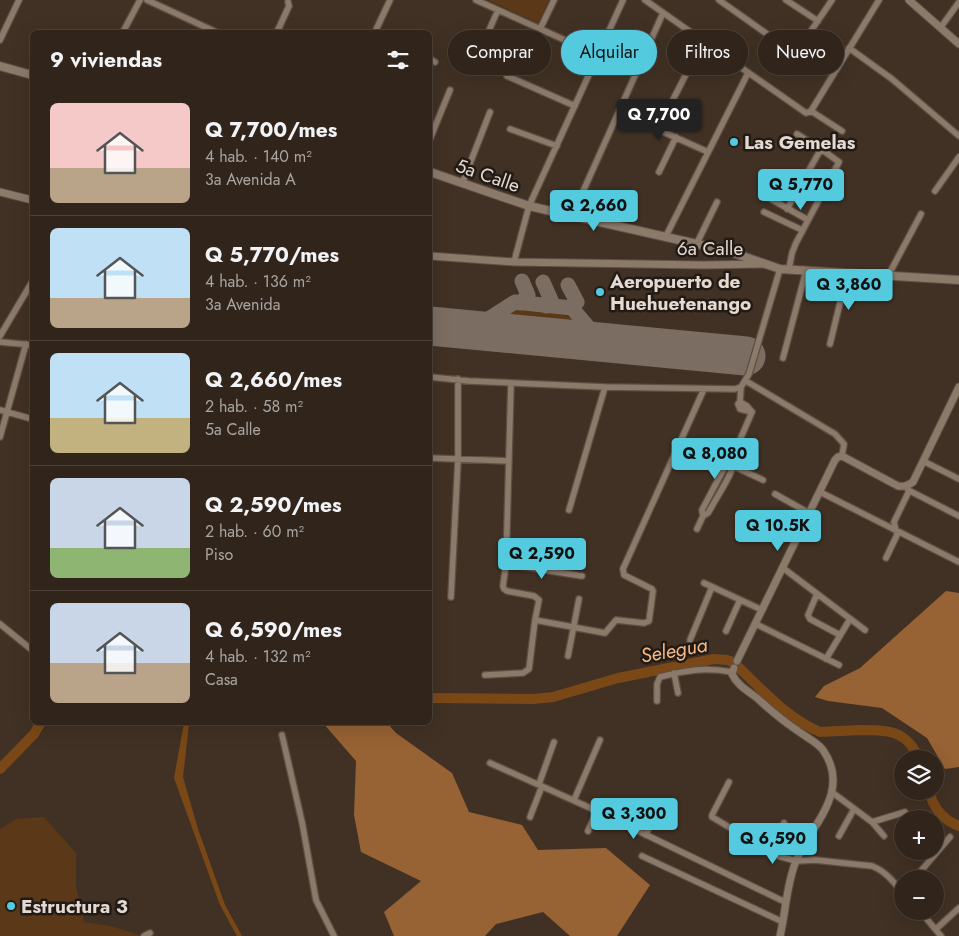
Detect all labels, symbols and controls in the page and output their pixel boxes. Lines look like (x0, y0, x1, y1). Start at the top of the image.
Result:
chip: Comprar (448, 30, 551, 75)
chip: Alquilar (561, 30, 657, 75)
chip: Filtros (667, 30, 748, 75)
chip: Nuevo (758, 30, 844, 75)
text: 9 viviendas (50, 45, 162, 75)
icon: filters (384, 46, 412, 74)
pin: Q 7,700 (613, 98, 705, 141)
text: Q 7,700 (628, 103, 690, 126)
text: Q 7,700/mes (205, 115, 337, 145)
icon: home (90, 123, 150, 183)
place label: Las Gemelas (744, 129, 856, 156)
marker: Las Gemelas (728, 136, 740, 148)
text: 4 hab. · 140 m² (205, 145, 312, 168)
street label: 5a Calle (452, 152, 524, 199)
text: 3a Avenida A (205, 168, 296, 191)
pin: Q 5,770 (755, 168, 847, 211)
text: Q 5,770 (769, 173, 833, 196)
pin: Q 2,660 (548, 190, 640, 232)
text: Q 2,660 (561, 194, 627, 217)
street label: 6a Calle (677, 235, 743, 262)
text: Q 5,770/mes (205, 240, 339, 270)
icon: home (90, 248, 150, 308)
place label: Aeropuerto de Huehuetenango (609, 268, 751, 317)
pin: Q 3,860 (803, 268, 895, 311)
text: 4 hab. · 136 m² (205, 270, 311, 293)
text: Q 3,860 (817, 273, 881, 296)
marker: Aeropuerto de Huehuetenango (594, 286, 606, 298)
text: 3a Avenida (205, 293, 280, 316)
text: Q 2,660/mes (205, 365, 342, 395)
icon: home (90, 373, 150, 433)
text: 2 hab. · 58 m² (205, 395, 303, 418)
text: 5a Calle (205, 418, 261, 441)
pin: Q 8,080 (669, 438, 761, 480)
text: Q 8,080 (683, 442, 747, 465)
text: Q 2,590/mes (205, 490, 342, 520)
icon: home (90, 498, 150, 558)
pin: Q 10.5K (732, 510, 824, 552)
text: Q 10.5K (746, 514, 810, 537)
text: 2 hab. · 60 m² (205, 520, 304, 543)
pin: Q 2,590 (496, 538, 588, 580)
text: Q 2,590 (509, 542, 575, 565)
text: Piso (205, 543, 233, 566)
text: Q 6,590/mes (205, 615, 342, 645)
icon: home (90, 623, 150, 683)
water label: Selegua (638, 630, 710, 671)
text: 4 hab. · 132 m² (205, 645, 311, 668)
text: Casa (205, 668, 238, 691)
map controls (894, 750, 944, 920)
button: layers (894, 750, 944, 800)
pin: Q 3,300 (588, 798, 680, 840)
text: Q 3,300 (602, 802, 666, 825)
button: + (894, 810, 944, 860)
pin: Q 6,590 (727, 822, 819, 865)
text: Q 6,590 (740, 827, 806, 850)
button: − (894, 870, 944, 920)
place label: Estructura 3 (21, 893, 128, 920)
marker: Estructura 3 (5, 900, 17, 912)

